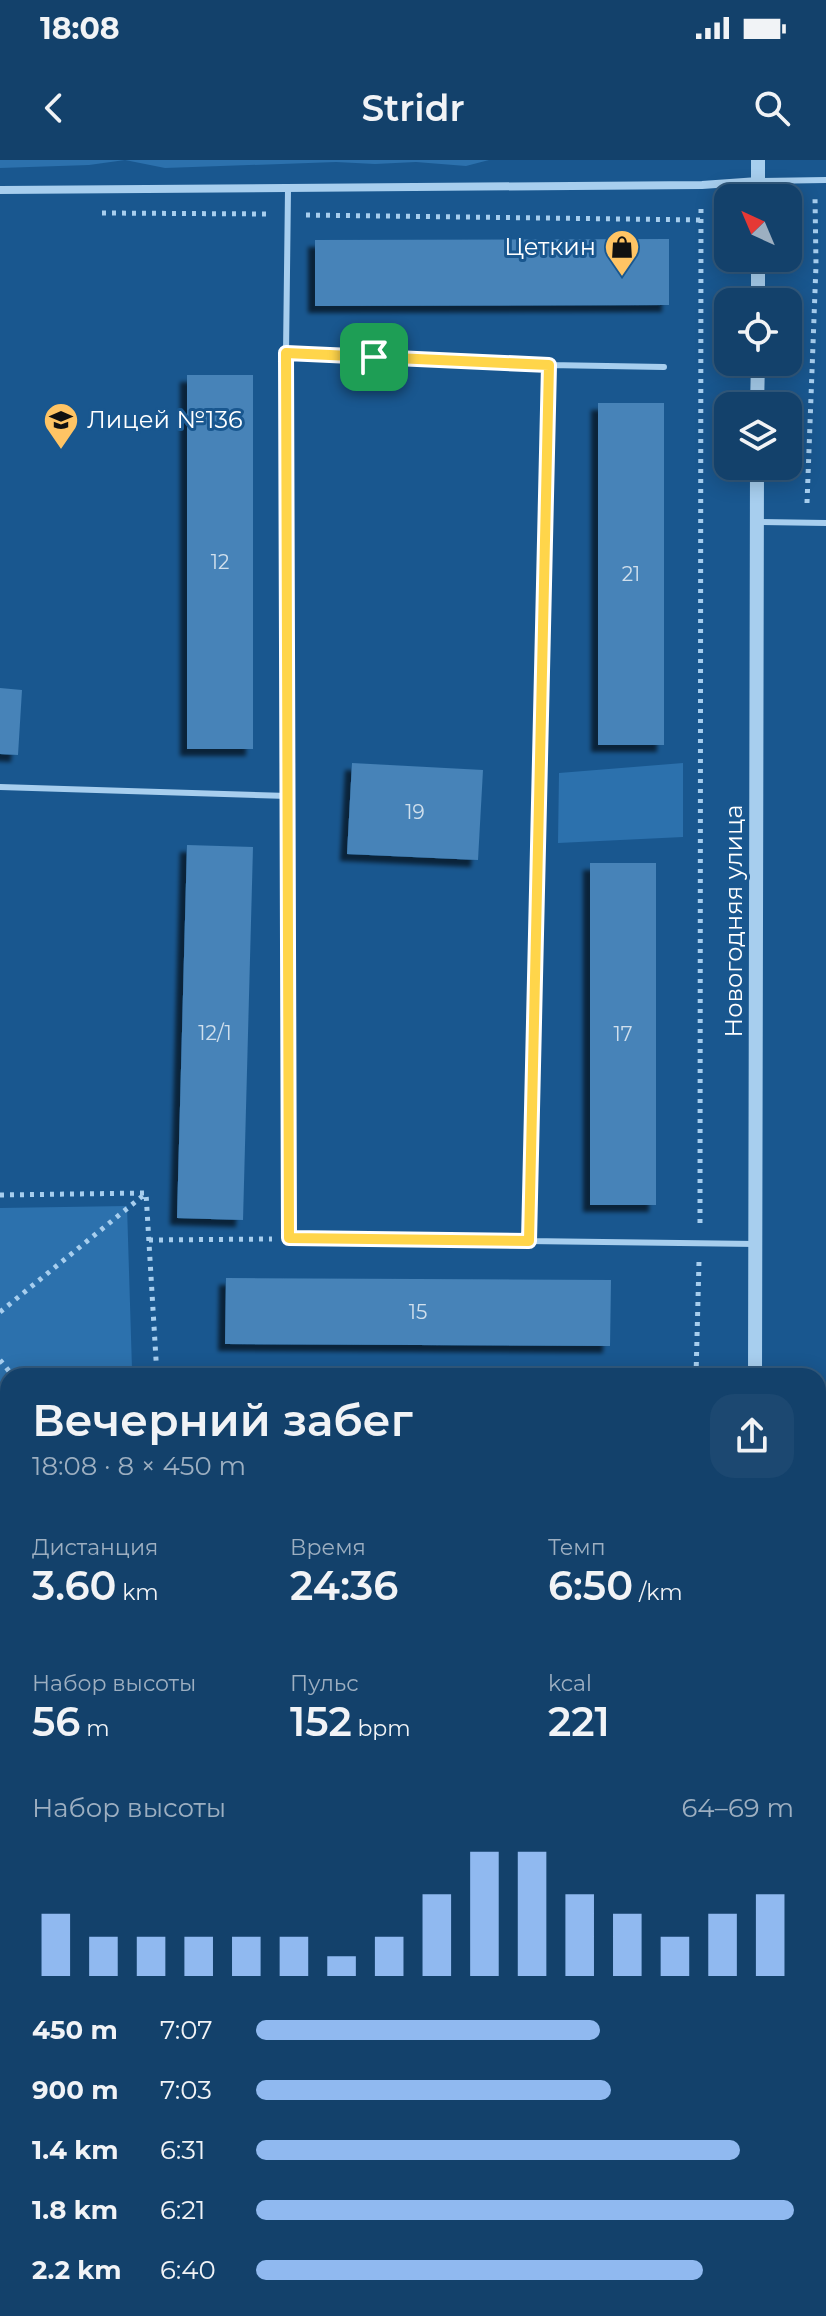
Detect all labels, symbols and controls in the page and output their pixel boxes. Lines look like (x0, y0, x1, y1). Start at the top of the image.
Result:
text: 18:08 (40, 10, 120, 47)
icon: back (32, 86, 76, 130)
text: Stridr (361, 86, 465, 130)
icon: search (750, 86, 794, 130)
north arrow (714, 184, 802, 272)
map controls (714, 184, 802, 480)
shop icon: Цеткин (603, 228, 641, 278)
place label: Цеткин (504, 232, 596, 261)
button: locate (714, 288, 802, 376)
pin (340, 323, 408, 391)
icon: arrive (352, 335, 396, 379)
button: layers (714, 392, 802, 480)
school or university icon: Лицей №136 (42, 401, 80, 451)
place label: Лицей №136 (87, 405, 243, 434)
house number: 12 (211, 550, 229, 574)
house number: 21 (622, 562, 640, 586)
house number: 19 (405, 800, 425, 824)
street label: Новогодняя улица (719, 805, 748, 1037)
house number: 12/1 (198, 1021, 232, 1045)
house number: 17 (614, 1022, 633, 1046)
house number: 15 (409, 1300, 427, 1324)
text: Вечерний забег (32, 1393, 413, 1447)
button: share (710, 1394, 794, 1478)
text: 18:08 · 8 × 450 m (32, 1450, 246, 1482)
text: Дистанция (32, 1534, 158, 1561)
text: Время (290, 1534, 366, 1561)
text: Темп (548, 1534, 606, 1561)
text: 3.60 (32, 1561, 117, 1610)
text: 24:36 (290, 1561, 398, 1610)
text: 6:50 (548, 1561, 633, 1610)
text: km (117, 1579, 159, 1606)
text: /km (633, 1579, 683, 1606)
text: Набор высоты (32, 1670, 196, 1697)
text: Пульс (290, 1670, 359, 1697)
text: kcal (548, 1670, 592, 1697)
text: 56 (32, 1697, 80, 1746)
text: 152 (290, 1697, 352, 1746)
text: 221 (548, 1697, 610, 1746)
text: m (80, 1715, 110, 1742)
text: bpm (352, 1715, 411, 1742)
text: Набор высоты (32, 1792, 226, 1824)
text: 64–69 m (681, 1792, 794, 1824)
text: 450 m (32, 2014, 118, 2046)
text: 7:07 (160, 2014, 213, 2046)
text: 900 m (32, 2074, 119, 2106)
text: 7:03 (160, 2074, 212, 2106)
text: 1.4 km (32, 2134, 118, 2166)
text: 6:31 (160, 2134, 205, 2166)
text: 1.8 km (32, 2194, 118, 2226)
text: 6:21 (160, 2194, 206, 2226)
text: 2.2 km (32, 2254, 122, 2286)
text: 6:40 (160, 2254, 216, 2286)

